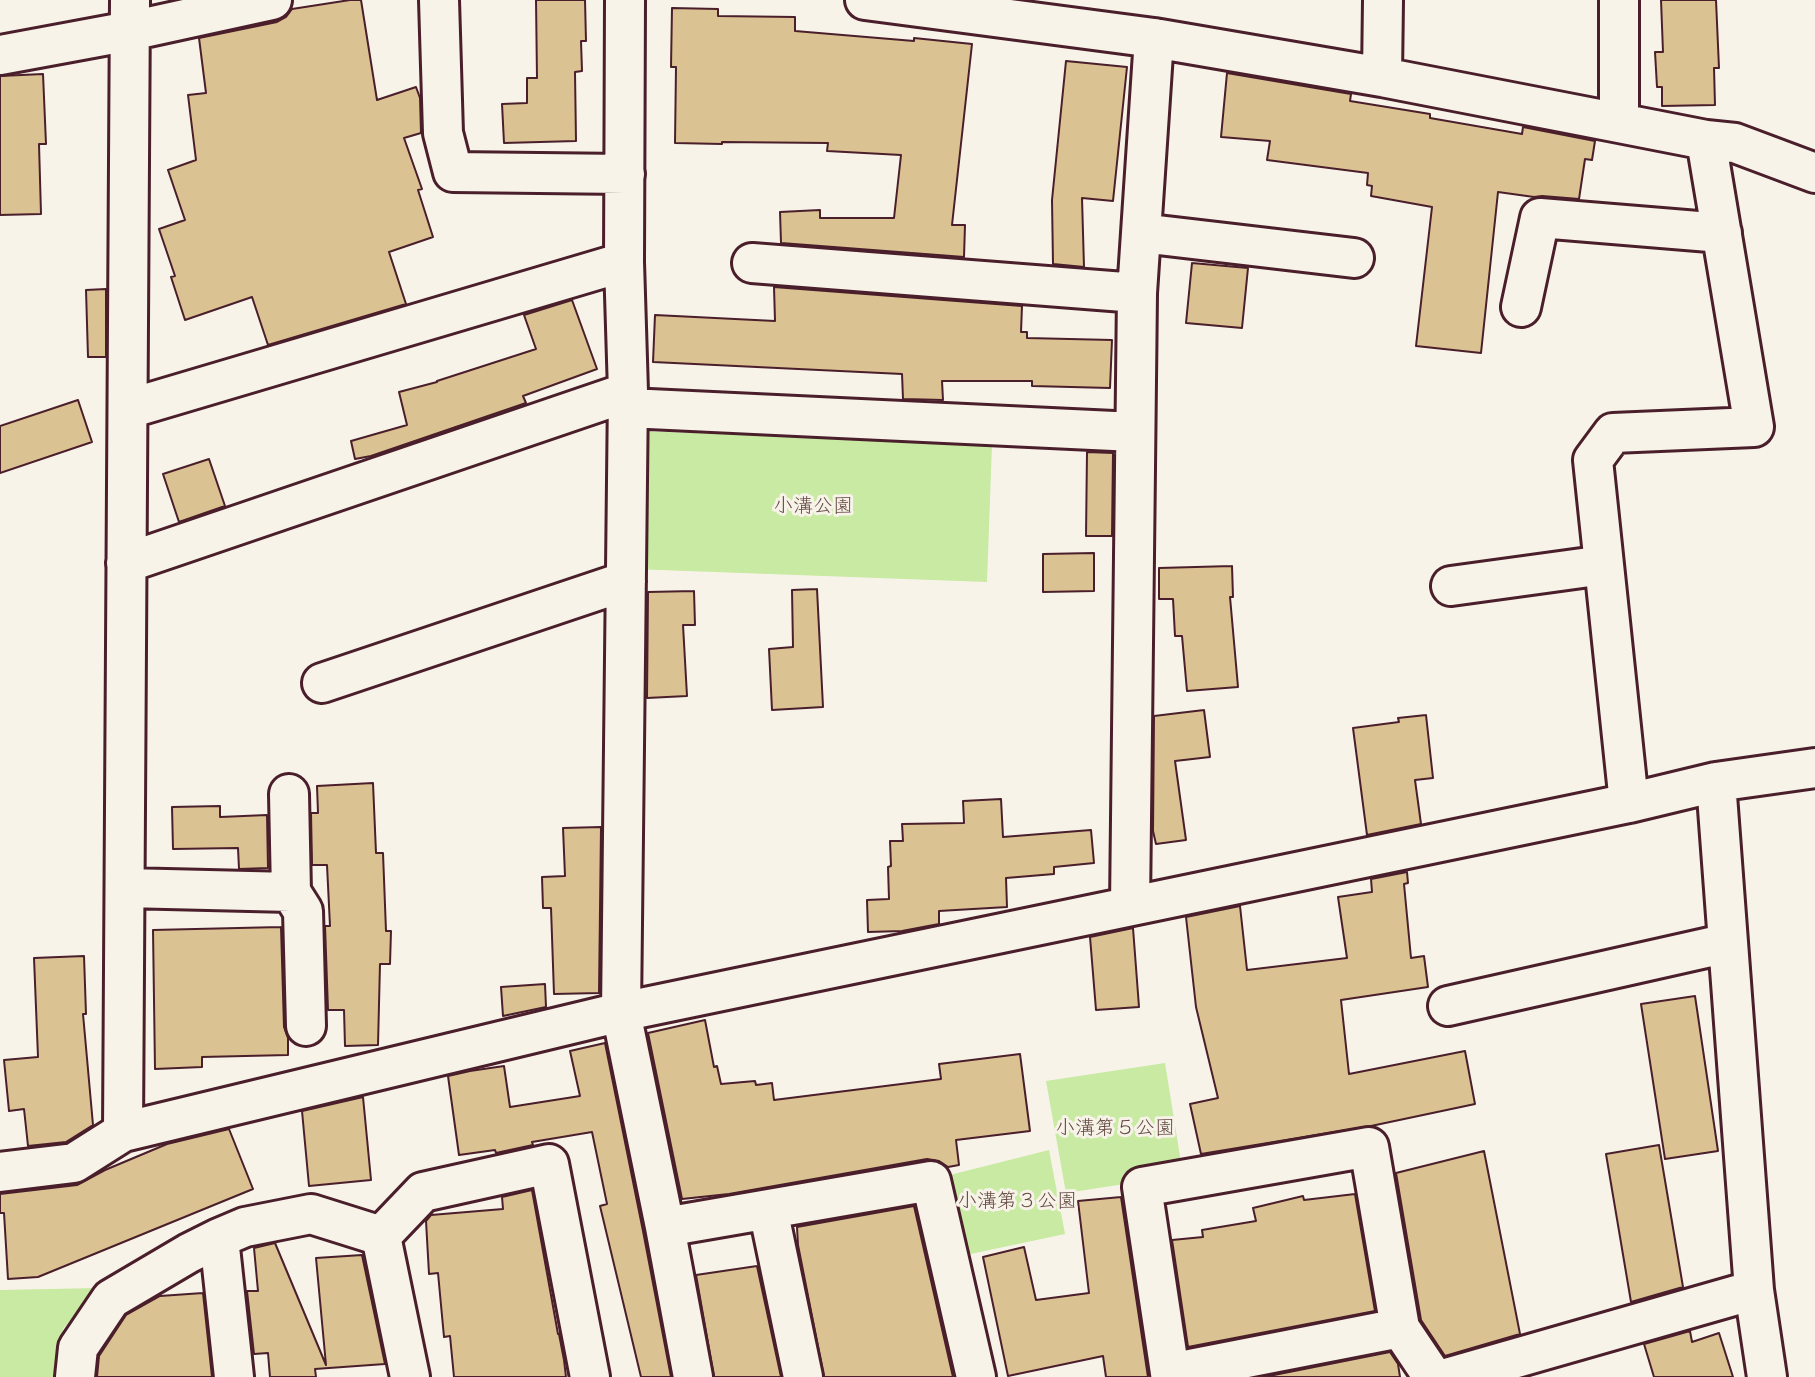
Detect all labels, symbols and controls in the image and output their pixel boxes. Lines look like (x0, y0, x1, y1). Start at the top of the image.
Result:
park label: 小溝公園 (773, 494, 853, 518)
park label: 小溝第５公園 (1055, 1116, 1175, 1140)
park label: 小溝第３公園 (957, 1189, 1077, 1213)

